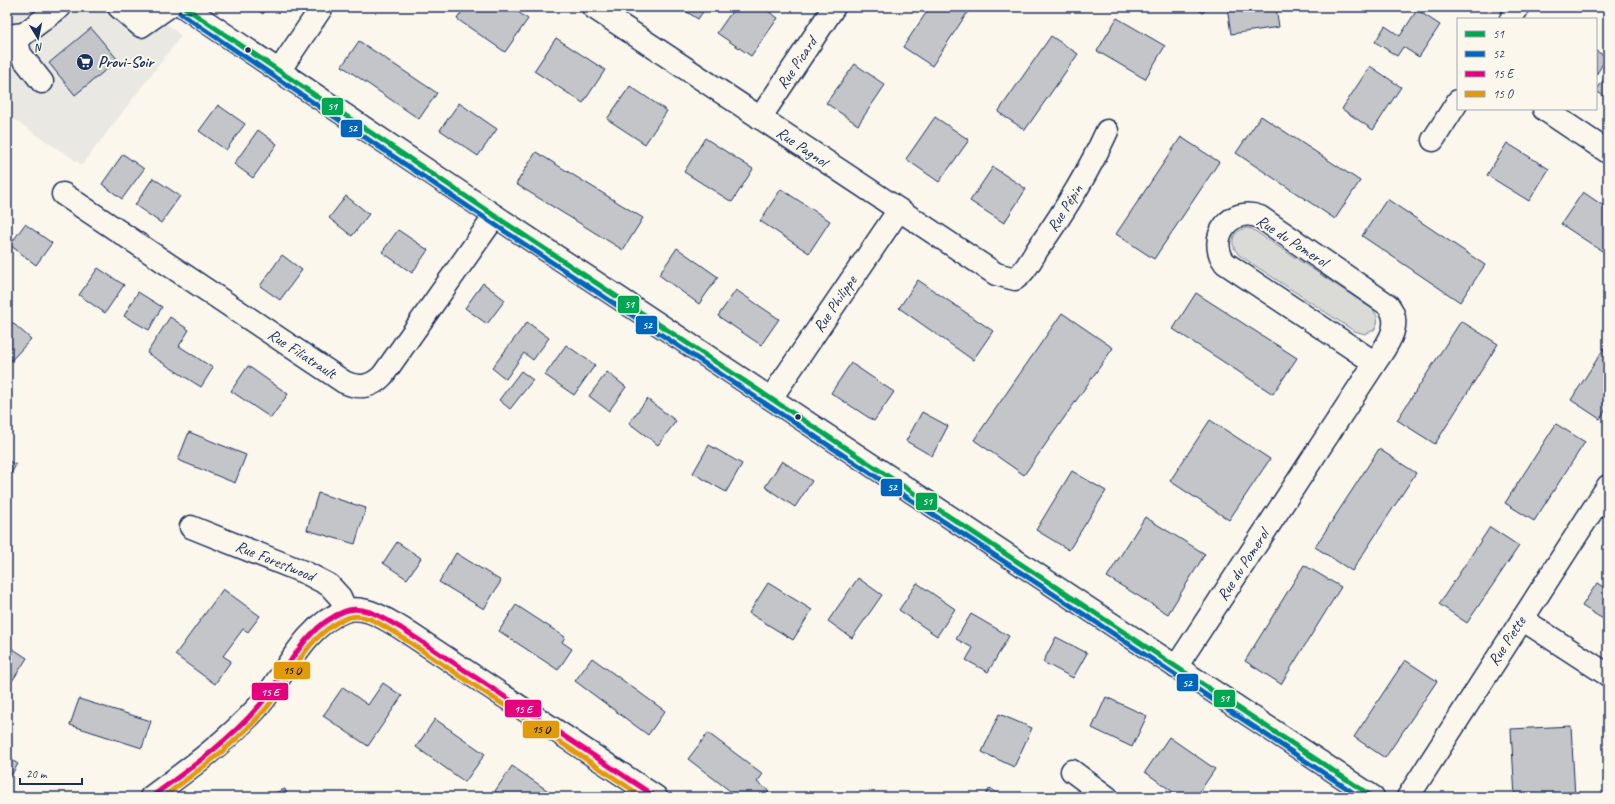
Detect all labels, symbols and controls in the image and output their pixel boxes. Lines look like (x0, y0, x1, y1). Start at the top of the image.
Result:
north arrow (18, 18, 58, 58)
legend (1457, 18, 1597, 110)
text: 51 (1493, 26, 1504, 42)
street label: Rue Picard (772, 31, 823, 93)
text: N (33, 40, 44, 56)
unlabelled marker (243, 45, 253, 55)
text: 52 (1493, 46, 1505, 62)
supermarket icon: Provi-Soir (75, 52, 95, 72)
place label: Provi-Soir (98, 52, 155, 72)
text: 15 E (1493, 66, 1515, 82)
text: 15 O (1493, 86, 1515, 102)
line badge: 51 (321, 97, 344, 116)
text: 51 (327, 99, 338, 113)
line badge: 52 (340, 119, 363, 138)
text: 52 (347, 121, 358, 135)
street label: Rue Pagnol (773, 123, 834, 173)
street label: Rue Pépin (1043, 180, 1088, 235)
street label: Rue du Pomerol (1253, 211, 1334, 273)
street label: Rue Philippe (809, 270, 862, 336)
line badge: 51 (617, 295, 640, 314)
text: 51 (624, 297, 635, 311)
line badge: 52 (635, 315, 658, 335)
text: 52 (642, 318, 653, 332)
street label: Rue Filiatrault (264, 325, 341, 384)
unlabelled marker (793, 412, 803, 422)
line badge: 52 (880, 478, 903, 497)
text: 52 (887, 480, 898, 494)
line badge: 51 (915, 492, 938, 511)
text: 51 (922, 494, 933, 508)
street label: Rue du Pomerol (1213, 523, 1275, 604)
street label: Rue Forestwood (233, 536, 320, 587)
street label: Rue Piette (1484, 611, 1531, 669)
line badge: 15 O (273, 661, 311, 680)
text: 15 O (283, 663, 302, 677)
line badge: 52 (1176, 673, 1199, 692)
text: 52 (1182, 676, 1193, 690)
line badge: 15 E (251, 682, 289, 701)
text: 15 E (261, 685, 281, 699)
line badge: 51 (1213, 689, 1236, 708)
text: 51 (1219, 691, 1230, 705)
line badge: 15 E (504, 699, 542, 718)
text: 15 E (514, 702, 534, 716)
line badge: 15 O (522, 720, 560, 739)
text: 15 O (532, 722, 551, 736)
scale bar (20, 760, 82, 786)
text: 20 m (26, 766, 48, 782)

